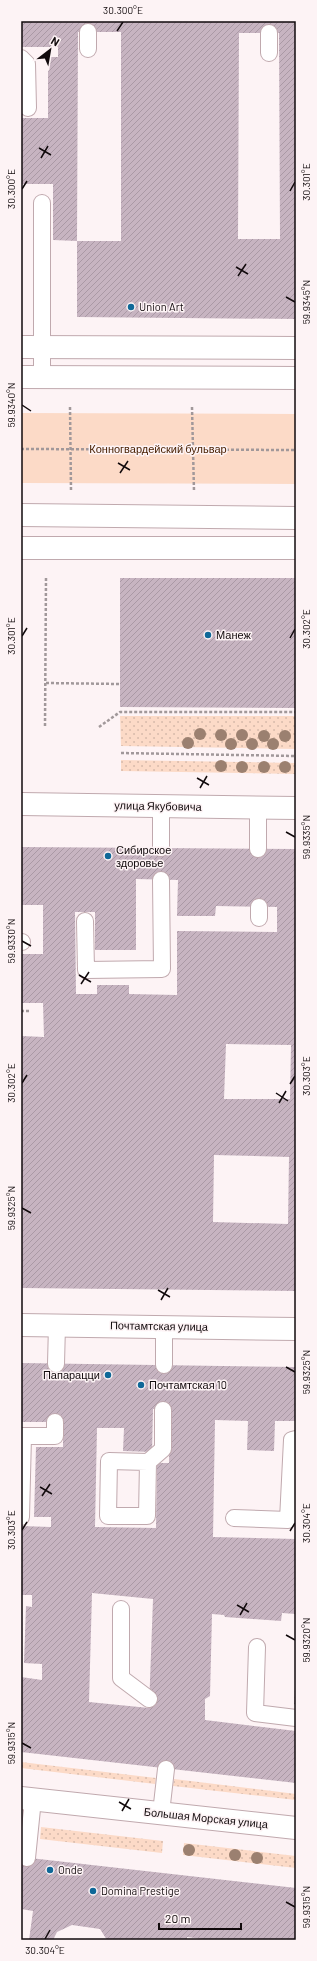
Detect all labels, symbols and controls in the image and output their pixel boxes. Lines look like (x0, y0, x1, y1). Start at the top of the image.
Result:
text: 30.300°E (103, 4, 143, 16)
north arrow (30, 30, 70, 70)
text: N (49, 34, 62, 48)
text: 30.301°E (300, 163, 312, 201)
text: 30.300°E (5, 169, 17, 209)
text: 59.9345°N (300, 280, 312, 324)
place label: Union Art (139, 300, 184, 313)
marker: Union Art (126, 302, 136, 312)
text: 59.9340°N (5, 382, 17, 428)
park label: Конногвардейский бульвар (89, 442, 227, 455)
text: 30.302°E (300, 609, 312, 649)
text: 30.301°E (5, 617, 17, 655)
place label: Манеж (216, 628, 251, 641)
marker: Манеж (203, 630, 213, 640)
street label: улица Якубовича (114, 798, 203, 813)
text: 59.9335°N (300, 815, 312, 859)
place label: Сибирское здоровье (116, 843, 171, 869)
marker: Сибирское здоровье (103, 851, 113, 861)
text: 59.9330°N (5, 919, 17, 963)
text: 30.303°E (300, 1056, 312, 1096)
text: 30.302°E (5, 1063, 17, 1103)
text: 59.9325°N (5, 1186, 17, 1230)
street label: Почтамтская улица (110, 1318, 209, 1333)
text: 59.9325°N (300, 1350, 312, 1394)
place label: Папарацци (43, 1368, 100, 1381)
marker: Папарацци (103, 1370, 113, 1380)
place label: Почтамтская 10 (149, 1378, 227, 1391)
marker: Почтамтская 10 (136, 1380, 146, 1390)
text: 30.304°E (300, 1503, 312, 1543)
text: 30.303°E (5, 1510, 17, 1550)
text: 59.9320°N (300, 1617, 312, 1663)
text: 59.9315°N (5, 1722, 17, 1764)
street label: Большая Морская улица (143, 1805, 270, 1831)
place label: Onde (58, 1863, 83, 1876)
marker: Onde (45, 1865, 55, 1875)
place label: Domina Prestige (101, 1884, 180, 1897)
marker: Domina Prestige (88, 1886, 98, 1896)
text: 59.9315°N (300, 1886, 312, 1928)
scale bar (159, 1905, 241, 1931)
text: 20 m (165, 1911, 191, 1925)
text: 30.304°E (25, 1944, 65, 1956)

